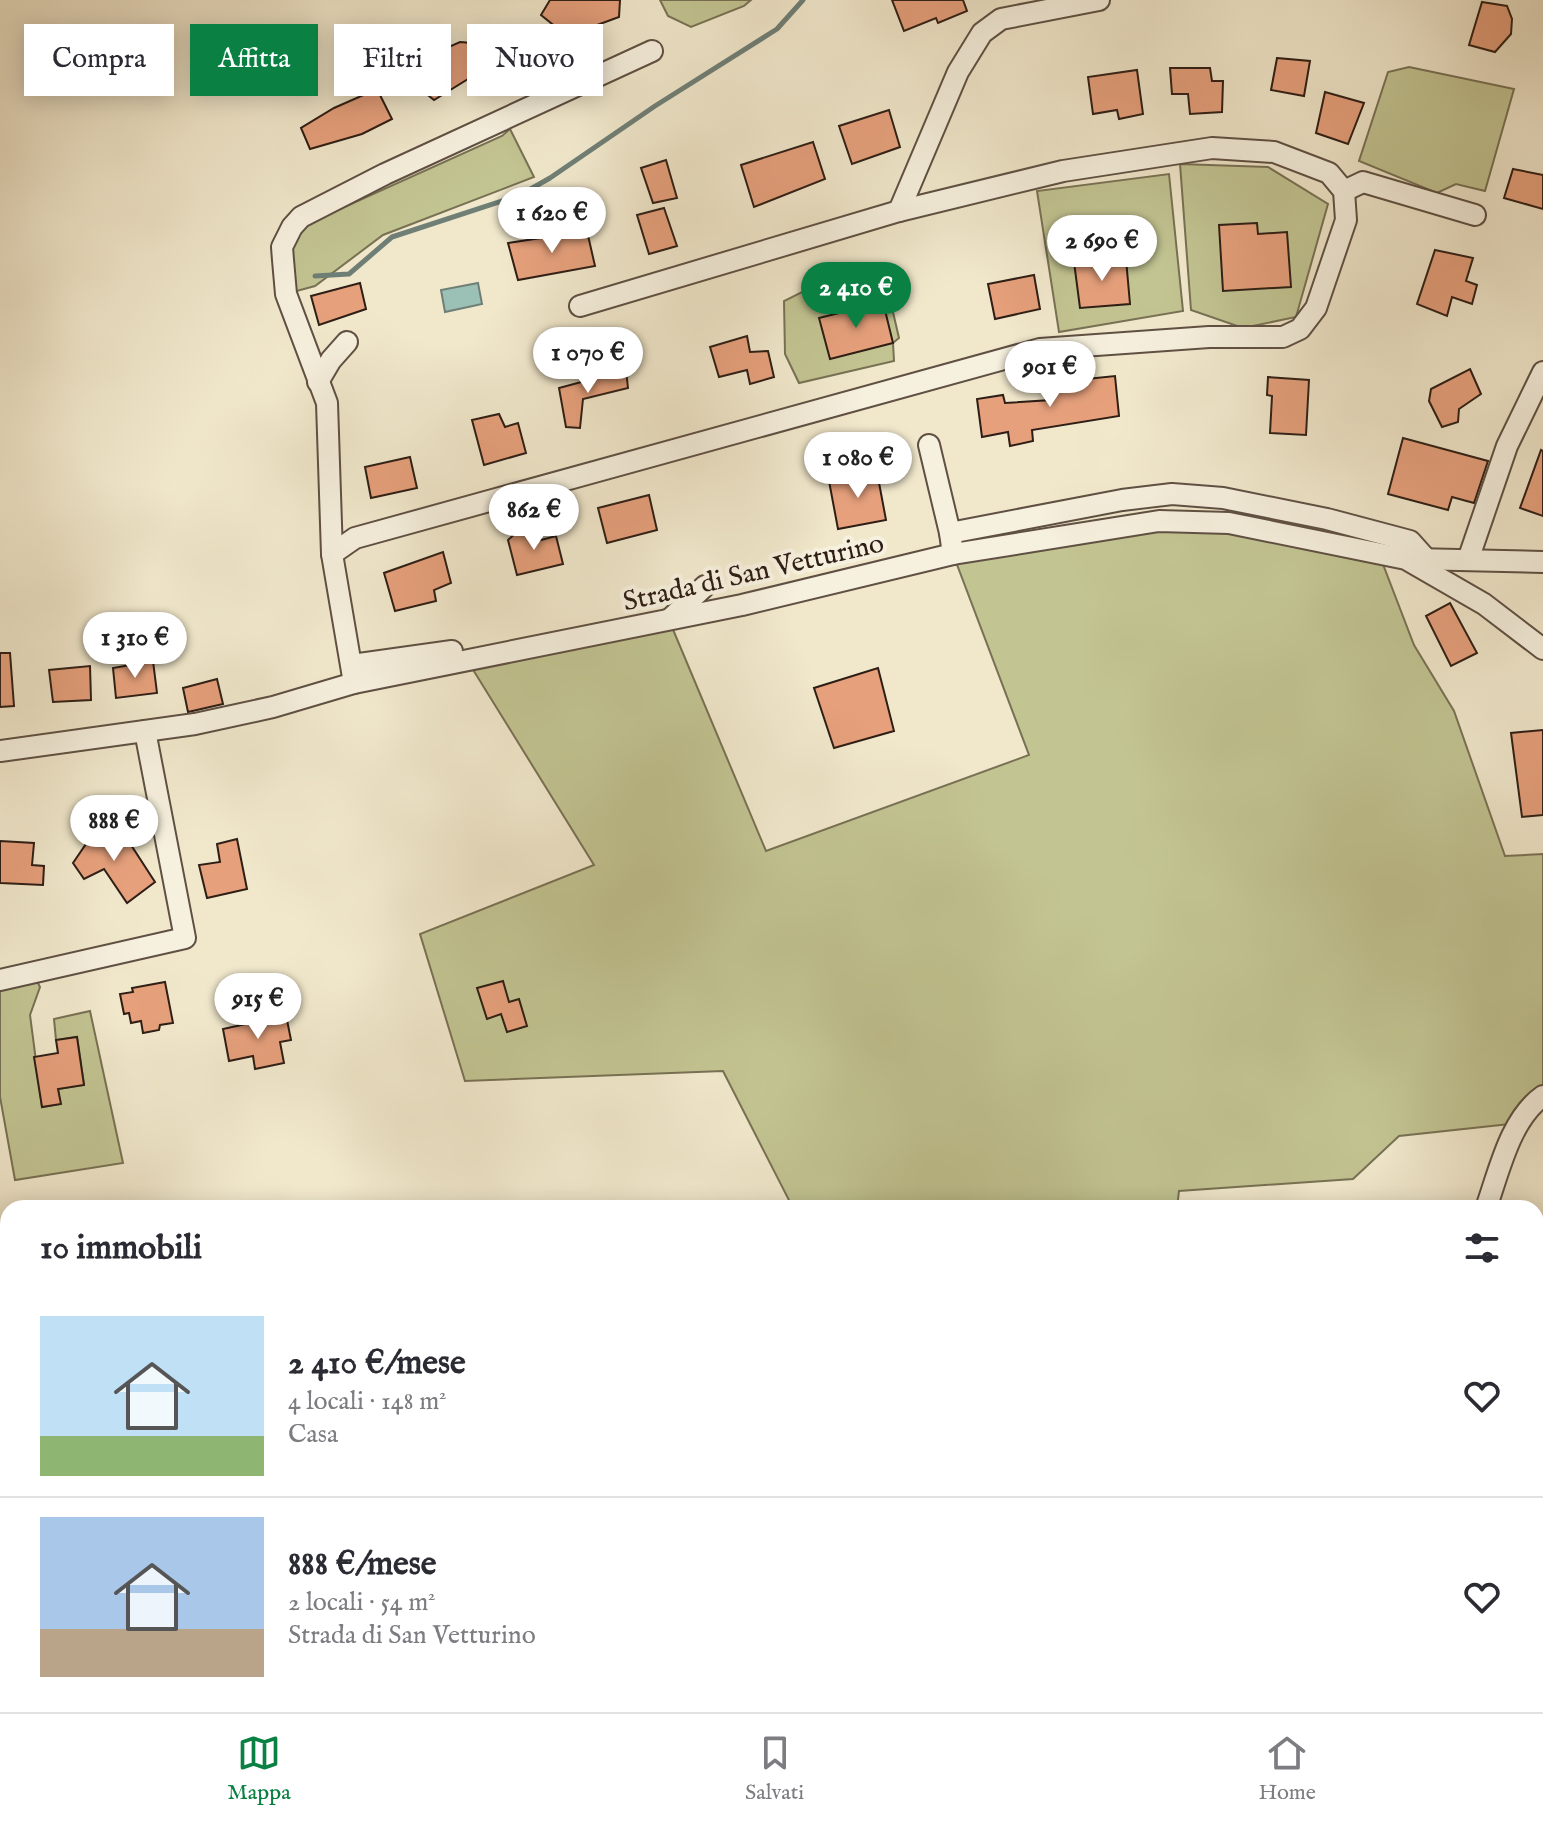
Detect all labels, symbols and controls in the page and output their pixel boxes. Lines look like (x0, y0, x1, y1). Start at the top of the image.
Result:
chip: Compra (24, 24, 174, 96)
chip: Affitta (190, 24, 318, 96)
chip: Filtri (334, 24, 451, 96)
chip: Nuovo (467, 24, 603, 96)
pin: 1 620 € (478, 187, 626, 255)
text: 1 620 € (516, 196, 588, 229)
pin: 2 690 € (1028, 215, 1176, 283)
text: 2 690 € (1065, 224, 1139, 257)
pin: 2 410 € (782, 262, 930, 330)
text: 2 410 € (819, 271, 893, 304)
pin: 1 070 € (514, 327, 662, 395)
text: 1 070 € (551, 336, 625, 369)
pin: 901 € (994, 341, 1106, 409)
text: 901 € (1023, 350, 1077, 383)
pin: 1 080 € (784, 432, 932, 500)
text: 1 080 € (822, 441, 894, 474)
pin: 862 € (478, 484, 590, 552)
text: 862 € (507, 493, 561, 526)
street label: Strada di San Vetturino (620, 526, 887, 620)
pin: 1 310 € (61, 612, 209, 680)
text: 1 310 € (101, 621, 169, 654)
pin: 888 € (58, 795, 170, 863)
text: 888 € (88, 804, 140, 837)
pin: 915 € (202, 973, 314, 1041)
text: 915 € (232, 982, 284, 1015)
icon: filters (1460, 1226, 1504, 1270)
text: 10 immobili (40, 1227, 202, 1270)
text: 2 410 €/mese (288, 1342, 466, 1385)
icon: home (104, 1348, 200, 1444)
icon: heart (1460, 1374, 1504, 1418)
text: 4 locali · 148 m² (288, 1385, 447, 1418)
text: Casa (288, 1418, 338, 1451)
text: 888 €/mese (288, 1543, 436, 1586)
icon: home (104, 1549, 200, 1645)
icon: heart (1460, 1575, 1504, 1619)
text: 2 locali · 54 m² (288, 1586, 435, 1619)
text: Strada di San Vetturino (288, 1619, 536, 1652)
tab: Mappa (227, 1731, 291, 1807)
tab: Salvati (745, 1731, 804, 1807)
tab: Home (1258, 1731, 1316, 1807)

